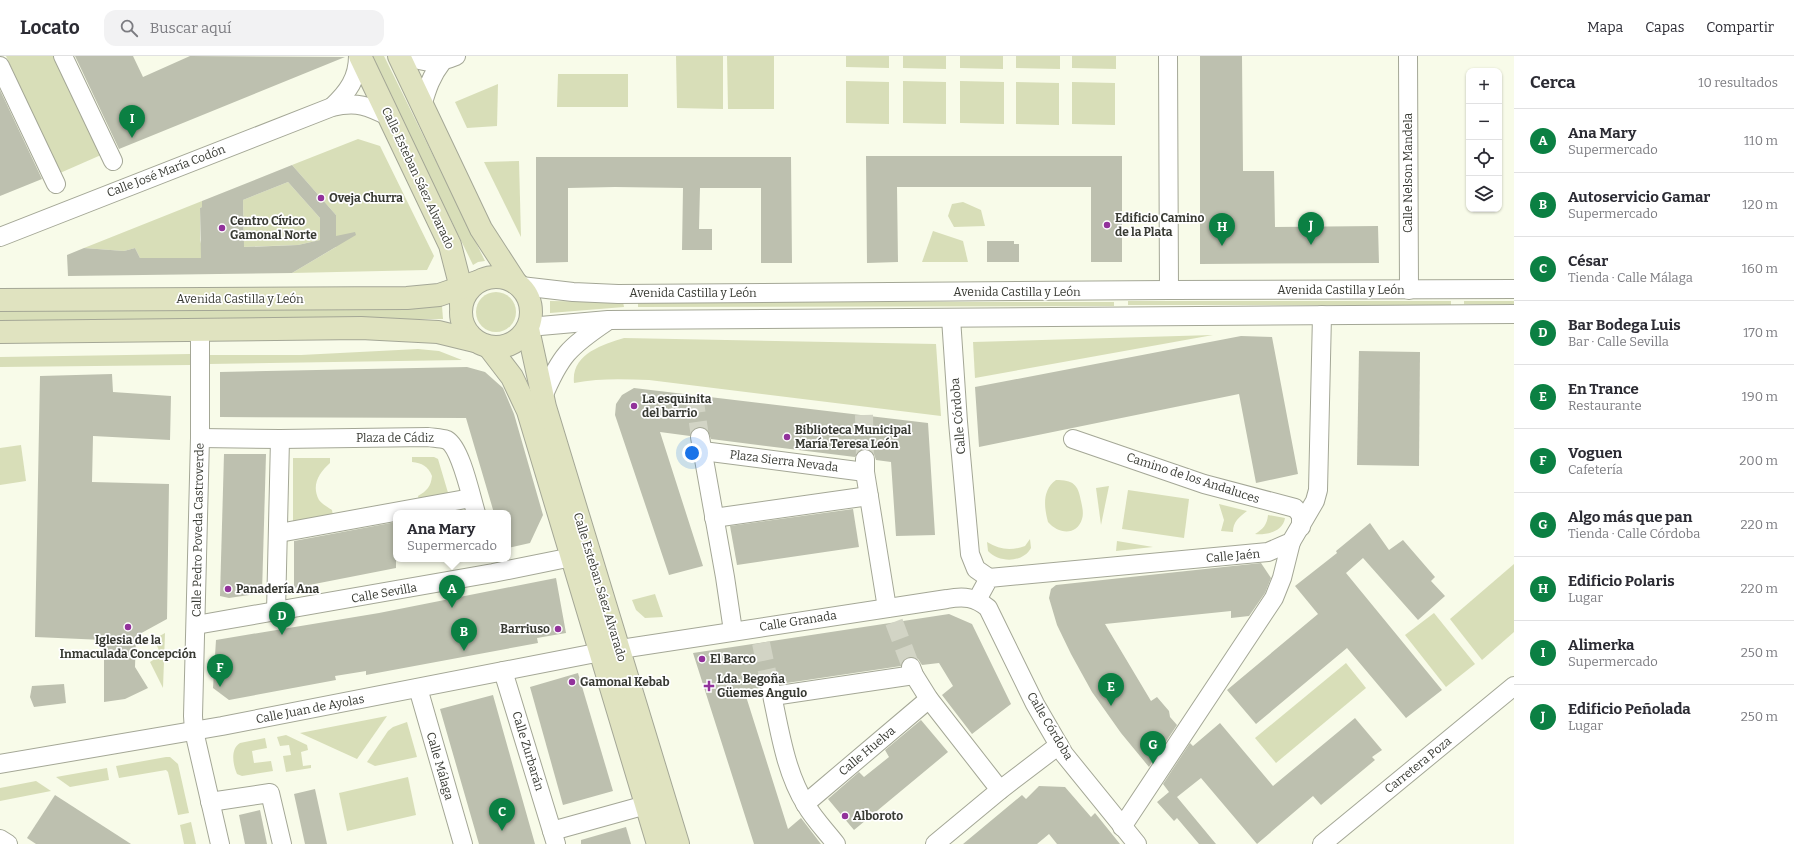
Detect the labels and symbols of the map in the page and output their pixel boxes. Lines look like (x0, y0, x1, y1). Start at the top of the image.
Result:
pin: I (119, 105, 145, 138)
street label: Calle Esteban Sáez Alvarado (379, 105, 457, 251)
street label: Calle Nelson Mandela (1401, 113, 1415, 233)
street label: Calle José María Codón (105, 142, 228, 200)
place label: Oveja Churra (329, 191, 403, 206)
marker: Oveja Churra (316, 193, 326, 203)
place label: Edificio Camino de la Plata (1115, 211, 1205, 239)
pin: J (1298, 212, 1324, 245)
pin: H (1209, 213, 1235, 246)
place label: Centro Cívico Gamonal Norte (230, 214, 317, 242)
marker: Edificio Camino de la Plata (1102, 220, 1112, 230)
marker: Centro Cívico Gamonal Norte (217, 223, 227, 233)
street label: Avenida Castilla y León (1277, 283, 1405, 297)
street label: Avenida Castilla y León (953, 285, 1081, 299)
street label: Avenida Castilla y León (629, 286, 757, 300)
street label: Avenida Castilla y León (176, 292, 304, 306)
street label: Calle Córdoba (948, 377, 968, 455)
place label: La esquinita del barrio (642, 392, 712, 420)
marker: La esquinita del barrio (629, 401, 639, 411)
place label: Biblioteca Municipal María Teresa León (795, 423, 911, 451)
street label: Plaza de Cádiz (356, 431, 434, 445)
marker: Biblioteca Municipal María Teresa León (782, 432, 792, 442)
street label: Calle Pedro Poveda Castroverde (189, 443, 207, 617)
your location (682, 443, 702, 463)
street label: Plaza Sierra Nevada (729, 447, 840, 475)
street label: Camino de los Andaluces (1125, 450, 1262, 506)
street label: Calle Esteban Sáez Alvarado (571, 511, 629, 663)
street label: Calle Jaén (1205, 547, 1261, 565)
pin: A (439, 575, 465, 608)
street label: Calle Sevilla (350, 580, 418, 606)
place label: Panadería Ana (236, 582, 319, 596)
marker: Panadería Ana (223, 584, 233, 594)
pin: D (269, 602, 295, 635)
street label: Calle Granada (758, 608, 838, 634)
pin: B (451, 618, 477, 651)
marker: Iglesia de la Inmaculada Concepción (123, 622, 133, 632)
place label: Barriuso (500, 622, 550, 636)
marker: Barriuso (553, 624, 563, 634)
place label: Iglesia de la Inmaculada Concepción (60, 633, 197, 661)
place label: El Barco (710, 652, 756, 666)
pin: F (207, 654, 233, 687)
marker: El Barco (697, 654, 707, 664)
place label: Lda. Begoña Güemes Angulo (717, 672, 807, 700)
pin: E (1098, 673, 1124, 706)
place label: Gamonal Kebab (580, 675, 670, 689)
marker: Gamonal Kebab (567, 677, 577, 687)
marker: Lda. Begoña Güemes Angulo (704, 681, 714, 691)
street label: Calle Córdoba (1024, 689, 1076, 763)
street label: Calle Juan de Ayolas (255, 692, 366, 726)
street label: Calle Zurbarán (509, 710, 547, 793)
street label: Calle Huelva (836, 723, 898, 779)
street label: Calle Málaga (424, 730, 456, 802)
pin: G (1140, 731, 1166, 764)
street label: Carretera Poza (1382, 734, 1454, 796)
pin: C (489, 798, 515, 831)
place label: Alboroto (853, 809, 903, 823)
marker: Alboroto (840, 811, 850, 821)

